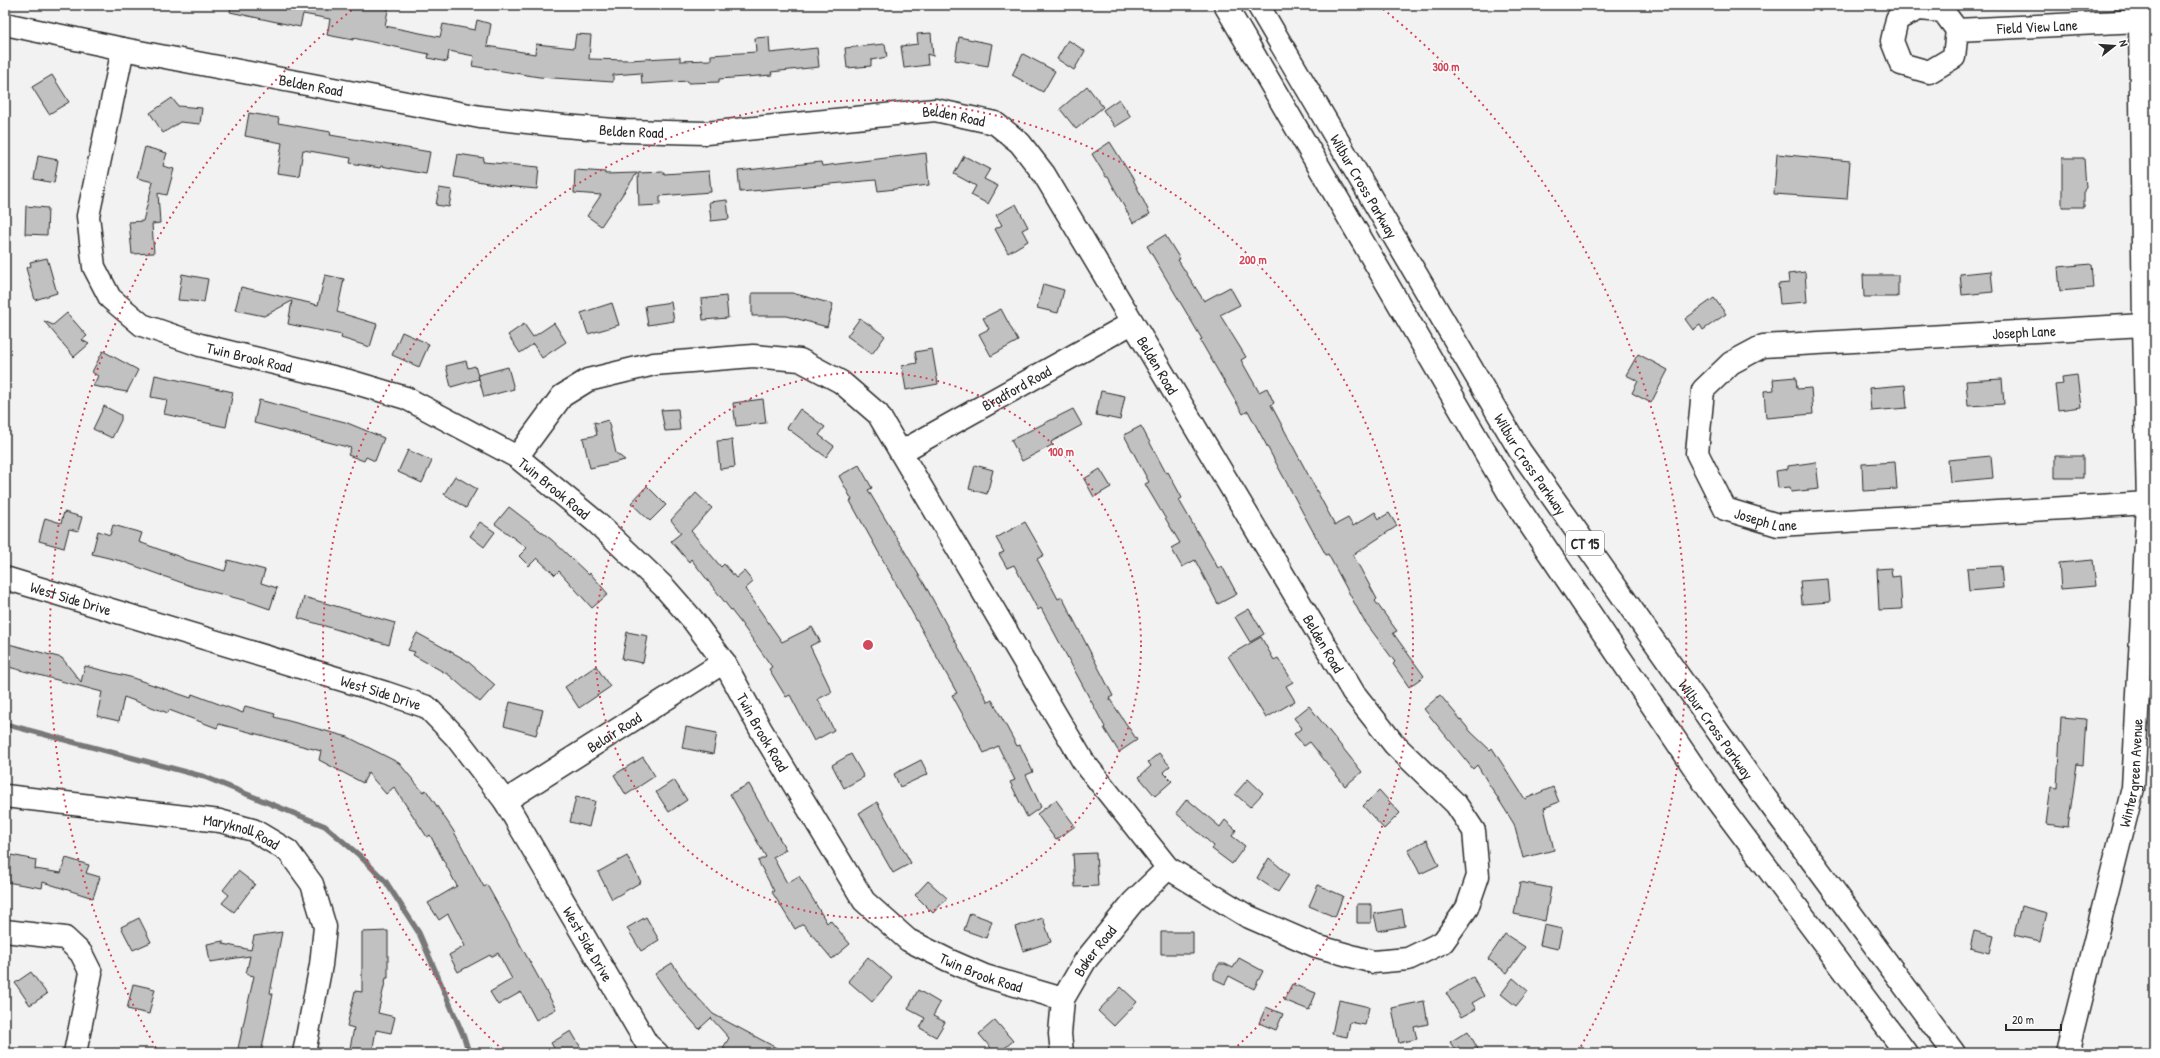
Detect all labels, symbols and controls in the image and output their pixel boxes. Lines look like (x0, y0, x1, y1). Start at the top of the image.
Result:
street label: Field View Lane (1996, 14, 2078, 39)
north arrow (2094, 26, 2134, 66)
text: N (2116, 38, 2131, 48)
text: 300 m (1432, 58, 1460, 75)
street label: Belden Road (277, 68, 345, 101)
street label: Belden Road (921, 99, 987, 131)
street label: Belden Road (598, 118, 664, 142)
street label: Wilbur Cross Parkway (1326, 130, 1403, 242)
text: 200 m (1239, 251, 1267, 268)
street label: Joseph Lane (1992, 320, 2056, 344)
street label: Belden Road (1132, 332, 1184, 398)
street label: Twin Brook Road (205, 336, 295, 377)
street label: Bradford Road (978, 360, 1055, 415)
street label: Wilbur Cross Parkway (1490, 409, 1572, 519)
text: 100 m (1048, 443, 1074, 460)
street label: Twin Brook Road (514, 452, 595, 524)
street label: Joseph Lane (1732, 502, 1798, 535)
road number: CT 15 (1566, 531, 1604, 555)
street label: West Side Drive (28, 576, 114, 620)
street label: Belden Road (1298, 610, 1350, 676)
centre of rings (861, 638, 875, 652)
street label: West Side Drive (338, 669, 424, 715)
street label: Wilbur Cross Parkway (1674, 675, 1759, 783)
street label: Twin Brook Road (732, 689, 794, 775)
street label: Belair Road (583, 707, 645, 757)
street label: Wintergreen Avenue (2113, 718, 2147, 829)
street label: Maryknoll Road (202, 809, 284, 854)
street label: West Side Drive (558, 902, 619, 985)
street label: Baker Road (1068, 920, 1121, 980)
street label: Twin Brook Road (936, 947, 1025, 997)
scale bar (2006, 1006, 2061, 1032)
text: 20 m (2012, 1011, 2034, 1028)

